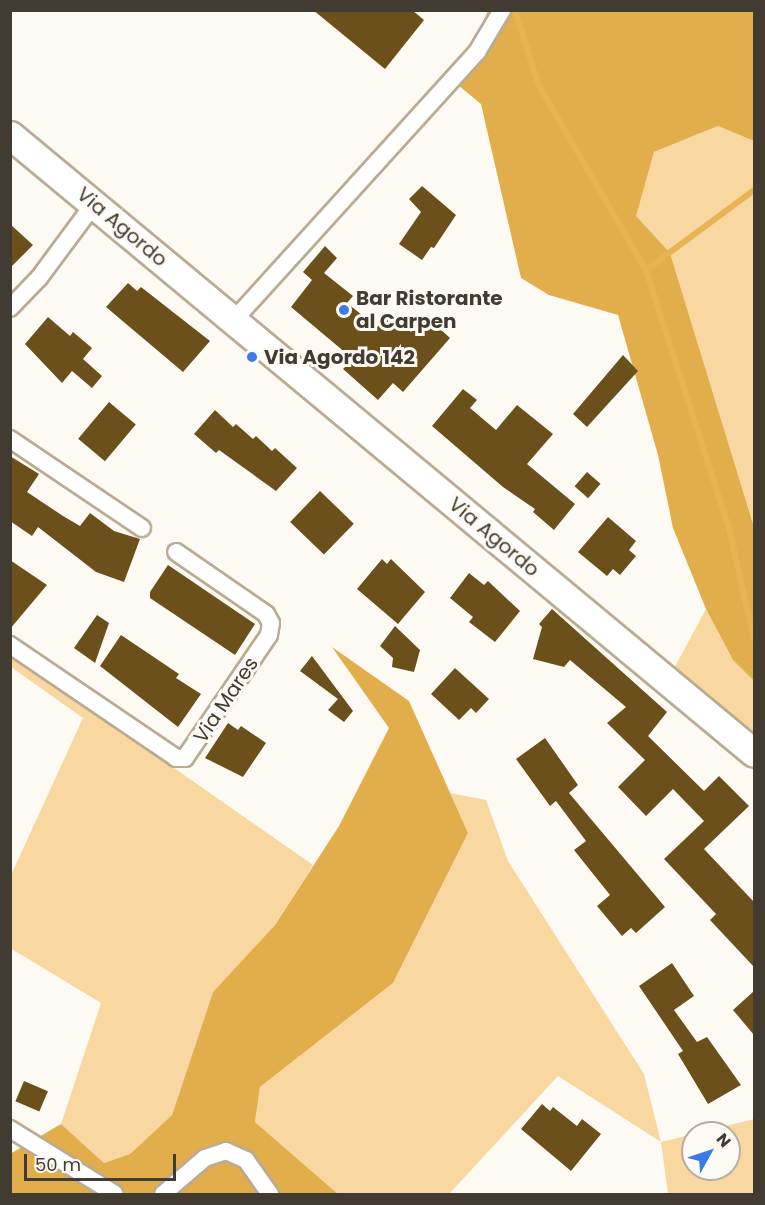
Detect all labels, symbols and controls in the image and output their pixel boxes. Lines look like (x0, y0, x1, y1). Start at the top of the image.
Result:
street label: Via Agordo (72, 182, 172, 272)
place label: Bar Ristorante al Carpen (356, 286, 503, 333)
marker: Bar Ristorante al Carpen (337, 303, 351, 317)
place label: Via Agordo 142 (264, 345, 415, 369)
marker: Via Agordo 142 (245, 350, 259, 364)
street label: Via Agordo (444, 492, 544, 582)
street label: Via Mares (189, 653, 263, 747)
north arrow (681, 1121, 741, 1181)
text: N (711, 1128, 736, 1152)
scale bar (27, 1142, 178, 1180)
text: 50 m (35, 1152, 81, 1177)

